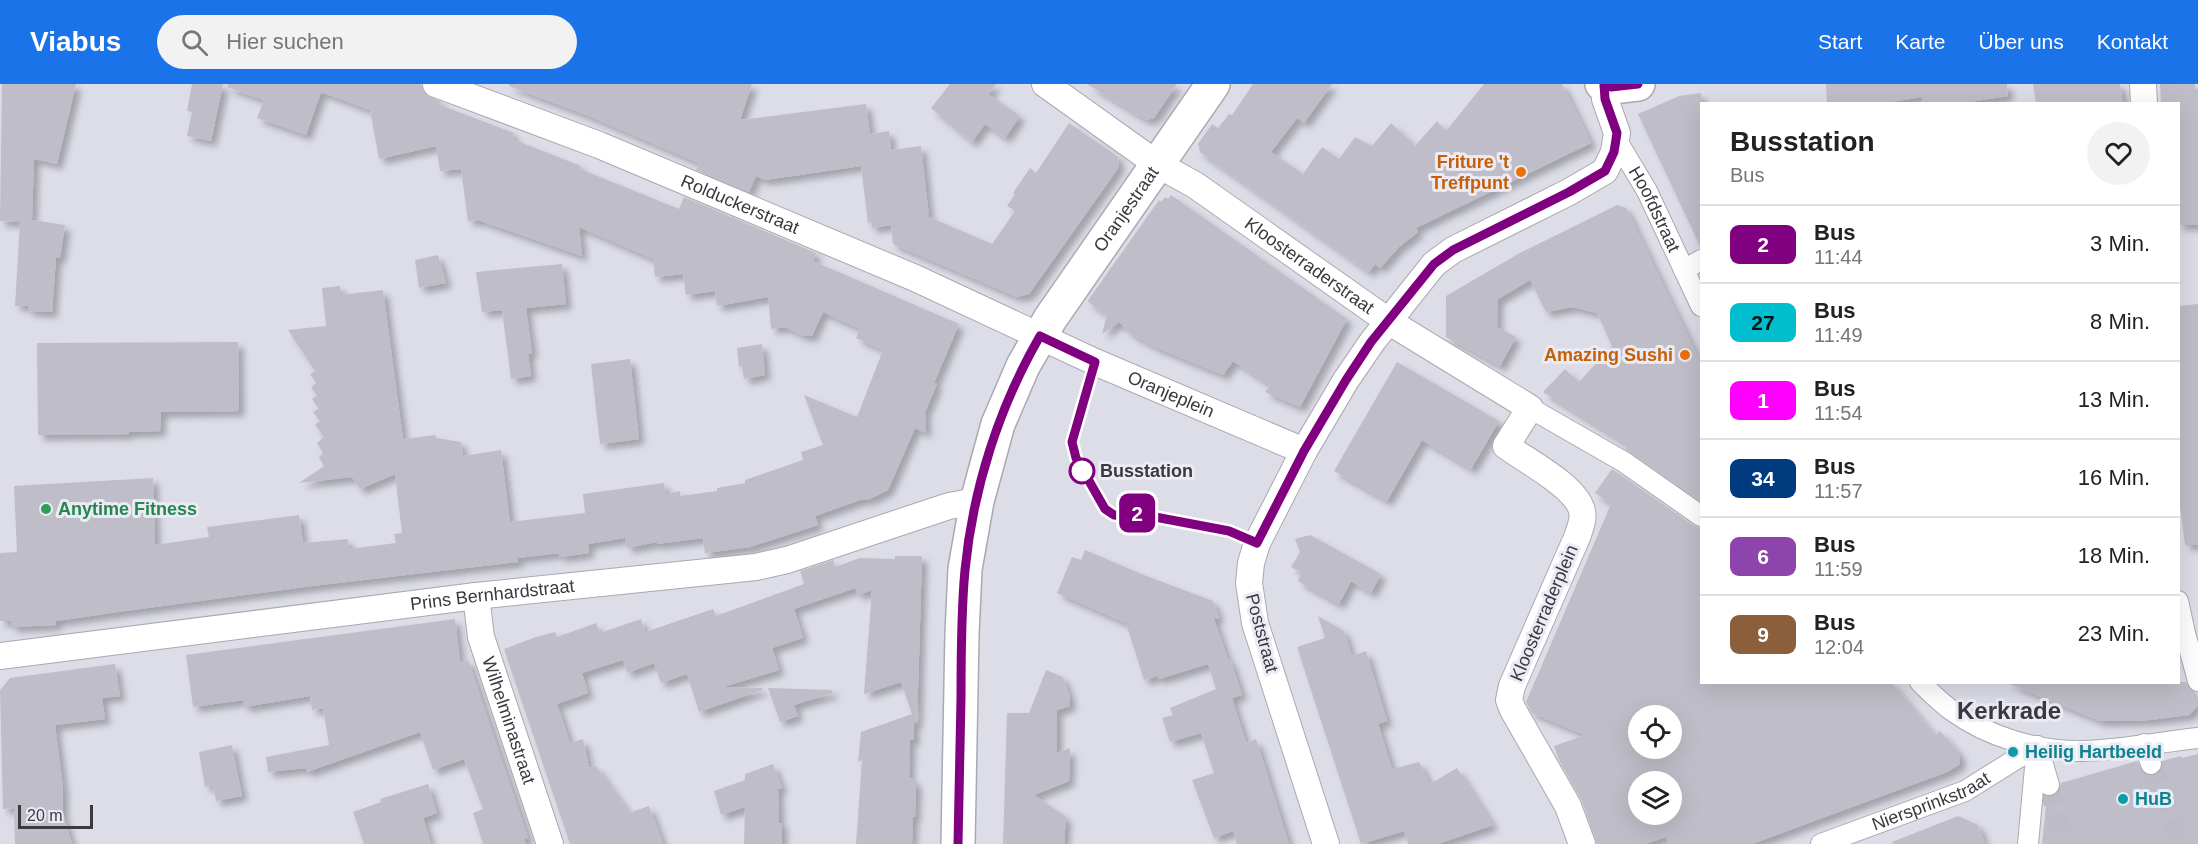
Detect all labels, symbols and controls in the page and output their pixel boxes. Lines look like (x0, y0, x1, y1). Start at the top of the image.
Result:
search box (157, 15, 577, 69)
text: Viabus (30, 26, 121, 57)
icon: search (178, 26, 211, 59)
text: Hier suchen (226, 29, 344, 54)
text: Start (1818, 30, 1862, 53)
text: Karte (1895, 30, 1946, 53)
text: Über uns (1979, 30, 2064, 53)
text: Kontakt (2097, 30, 2168, 53)
button: heart (2087, 122, 2150, 185)
text: Busstation (1730, 126, 1875, 157)
place label: Friture 't Treffpunt (1431, 152, 1509, 193)
street label: Oranjestraat (1090, 163, 1163, 256)
street label: Hoofdstraat (1625, 163, 1684, 255)
text: Bus (1730, 164, 1764, 186)
marker: Friture 't Treffpunt (1514, 165, 1528, 179)
street label: Rolduckerstraat (678, 171, 802, 238)
street label: Kloosterraderstraat (1241, 213, 1378, 318)
text: Bus (1814, 220, 1856, 245)
text: 3 Min. (2090, 231, 2150, 256)
text: 2 (1757, 233, 1769, 256)
text: 11:44 (1814, 246, 1863, 268)
text: Bus (1814, 298, 1856, 323)
text: 8 Min. (2090, 309, 2150, 334)
text: 27 (1751, 311, 1775, 334)
text: 11:49 (1814, 324, 1863, 346)
place label: Amazing Sushi (1544, 345, 1673, 365)
marker: Amazing Sushi (1678, 348, 1692, 362)
street label: Oranjeplein (1125, 367, 1217, 422)
text: Bus (1814, 376, 1856, 401)
text: 13 Min. (2078, 387, 2150, 412)
text: 1 (1757, 389, 1769, 412)
text: 11:54 (1814, 402, 1863, 424)
text: Bus (1814, 454, 1856, 479)
marker: Busstation (1069, 458, 1095, 484)
place label: Busstation (1100, 461, 1193, 481)
text: 16 Min. (2078, 465, 2150, 490)
text: 34 (1751, 467, 1775, 490)
text: 11:57 (1814, 480, 1863, 502)
line badge: 2 (1118, 494, 1156, 532)
place label: Anytime Fitness (58, 499, 197, 519)
marker: Anytime Fitness (39, 502, 53, 516)
text: 2 (1131, 502, 1143, 525)
text: Bus (1814, 532, 1856, 557)
street label: Kloosterraderplein (1506, 542, 1582, 684)
text: 18 Min. (2078, 543, 2150, 568)
text: 6 (1757, 545, 1769, 568)
text: 11:59 (1814, 558, 1863, 580)
street label: Prins Bernhardstraat (409, 576, 575, 614)
street label: Poststraat (1242, 591, 1282, 675)
text: Bus (1814, 610, 1856, 635)
text: 23 Min. (2078, 621, 2150, 646)
text: 9 (1757, 623, 1769, 646)
text: 12:04 (1814, 636, 1864, 658)
street label: Wilhelminastraat (478, 654, 539, 787)
district label: Kerkrade (1957, 697, 2061, 724)
map controls (1628, 705, 1682, 825)
button: locate (1628, 705, 1682, 759)
place label: Heilig Hartbeeld (2025, 742, 2162, 762)
marker: Heilig Hartbeeld (2006, 745, 2020, 759)
street label: Niersprinkstraat (1869, 768, 1994, 834)
button: layers (1628, 771, 1682, 825)
place label: HuB (2135, 789, 2172, 809)
marker: HuB (2116, 792, 2130, 806)
scale bar (18, 802, 93, 830)
text: 20 m (27, 807, 63, 824)

